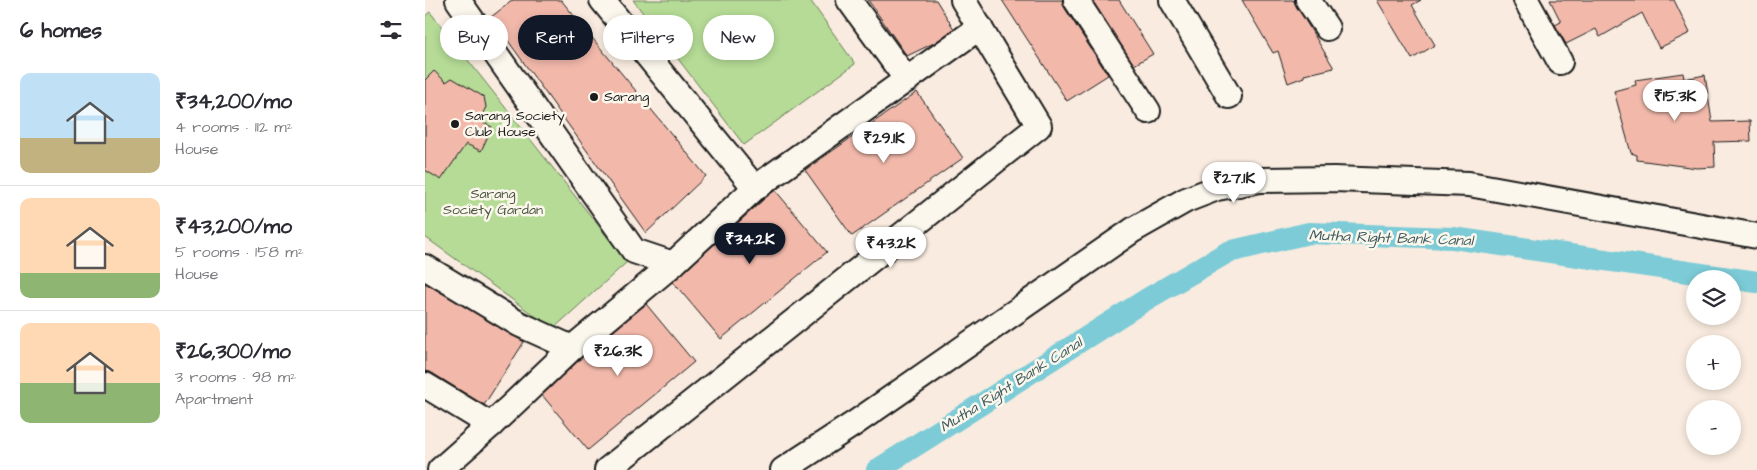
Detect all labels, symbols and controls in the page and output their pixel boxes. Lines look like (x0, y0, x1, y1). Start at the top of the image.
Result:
chip: Buy (440, 15, 508, 60)
chip: Rent (518, 15, 593, 60)
chip: Filters (603, 15, 693, 60)
chip: New (703, 15, 774, 60)
text: 6 homes (20, 16, 102, 45)
icon: filters (377, 16, 405, 44)
pin: ₹15.3K (1634, 80, 1716, 122)
text: ₹15.3K (1654, 85, 1696, 107)
text: ₹34,200/mo (175, 87, 292, 116)
place label: Sarang (604, 87, 649, 107)
marker: Sarang (588, 91, 600, 103)
icon: home (60, 93, 120, 153)
place label: Sarang Society Club House (465, 106, 565, 142)
text: 4 rooms · 112 m² (175, 116, 293, 138)
marker: Sarang Society Club House (449, 118, 461, 130)
pin: ₹29.1K (843, 121, 925, 164)
text: ₹29.1K (863, 127, 905, 149)
text: House (175, 138, 219, 160)
pin: ₹27.1K (1193, 162, 1275, 204)
text: ₹27.1K (1213, 167, 1255, 189)
park label: Sarang Society Gardan (443, 184, 543, 220)
text: ₹43,200/mo (175, 212, 292, 241)
icon: home (60, 218, 120, 278)
pin: ₹34.2K (709, 222, 791, 265)
water label: Mutha Right Bank Canal (1309, 225, 1475, 252)
pin: ₹43.2K (850, 226, 932, 269)
text: ₹34.2K (725, 228, 775, 250)
text: ₹43.2K (866, 232, 916, 254)
text: 5 rooms · 158 m² (175, 241, 304, 263)
text: House (175, 263, 219, 285)
map controls (1686, 270, 1741, 455)
button: layers (1686, 270, 1741, 325)
water label: Mutha Right Bank Canal (936, 332, 1088, 438)
pin: ₹26.3K (577, 334, 659, 377)
button: + (1686, 335, 1741, 390)
text: ₹26,300/mo (175, 337, 291, 366)
text: ₹26.3K (594, 340, 642, 362)
icon: home (60, 343, 120, 403)
text: 3 rooms · 98 m² (175, 366, 296, 388)
text: Apartment (175, 388, 253, 410)
button: − (1686, 400, 1741, 455)

